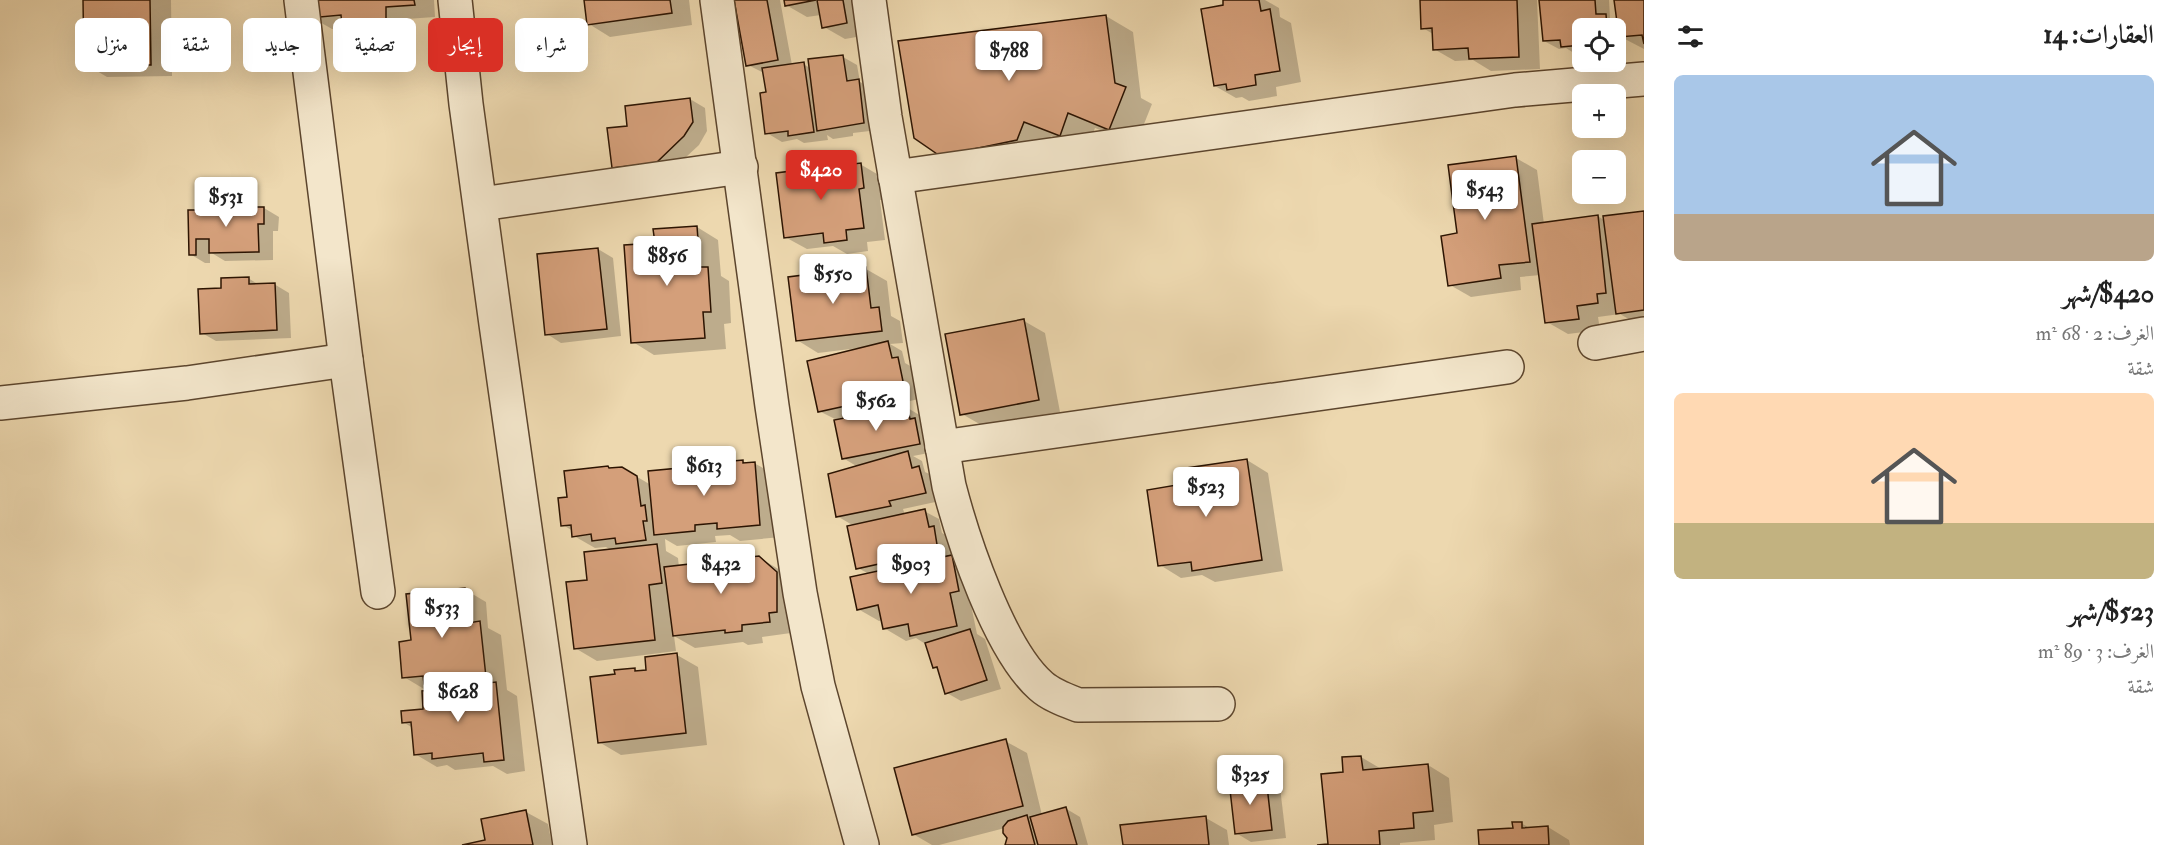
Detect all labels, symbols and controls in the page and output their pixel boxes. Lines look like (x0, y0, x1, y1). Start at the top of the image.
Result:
chip: منزل (75, 18, 149, 72)
chip: شقة (161, 18, 231, 72)
chip: جديد (243, 18, 321, 72)
chip: تصفية (333, 18, 416, 72)
chip: إيجار (428, 18, 503, 72)
chip: شراء (515, 18, 588, 72)
map controls (1572, 18, 1626, 204)
button: locate (1572, 18, 1626, 72)
text: العقارات: 14 (2043, 19, 2154, 51)
icon: filters (1674, 20, 1707, 53)
pin: $788 (973, 31, 1045, 82)
text: $788 (989, 38, 1029, 63)
button: + (1572, 84, 1626, 138)
icon: home (1860, 114, 1968, 222)
pin: $420 (785, 150, 857, 201)
button: − (1572, 150, 1626, 204)
text: $420 (800, 157, 842, 182)
pin: $543 (1449, 170, 1521, 221)
pin: $531 (190, 177, 262, 228)
text: $543 (1466, 177, 1504, 202)
text: $531 (209, 184, 243, 209)
pin: $856 (631, 236, 703, 287)
text: $856 (647, 243, 687, 268)
pin: $550 (797, 254, 869, 305)
text: $550 (814, 261, 852, 286)
text: $420/شهر (2062, 278, 2154, 310)
text: الغرف: 2 · 68 m² (2036, 321, 2154, 346)
text: شقة (2128, 356, 2154, 381)
pin: $562 (840, 381, 912, 432)
text: $562 (856, 388, 896, 413)
icon: home (1860, 432, 1968, 540)
pin: $613 (668, 446, 740, 497)
text: $613 (686, 453, 722, 478)
pin: $523 (1170, 467, 1242, 518)
text: $523 (1187, 474, 1225, 499)
pin: $432 (685, 544, 757, 595)
pin: $903 (875, 544, 947, 595)
text: $432 (701, 551, 741, 576)
text: $903 (891, 551, 931, 576)
pin: $533 (406, 588, 478, 639)
text: $533 (424, 595, 460, 620)
text: $523/شهر (2068, 596, 2154, 628)
text: الغرف: 3 · 89 m² (2038, 639, 2154, 664)
pin: $628 (422, 672, 494, 723)
text: شقة (2128, 674, 2154, 699)
text: $628 (438, 679, 478, 704)
pin: $325 (1214, 755, 1286, 806)
text: $325 (1231, 762, 1269, 787)

